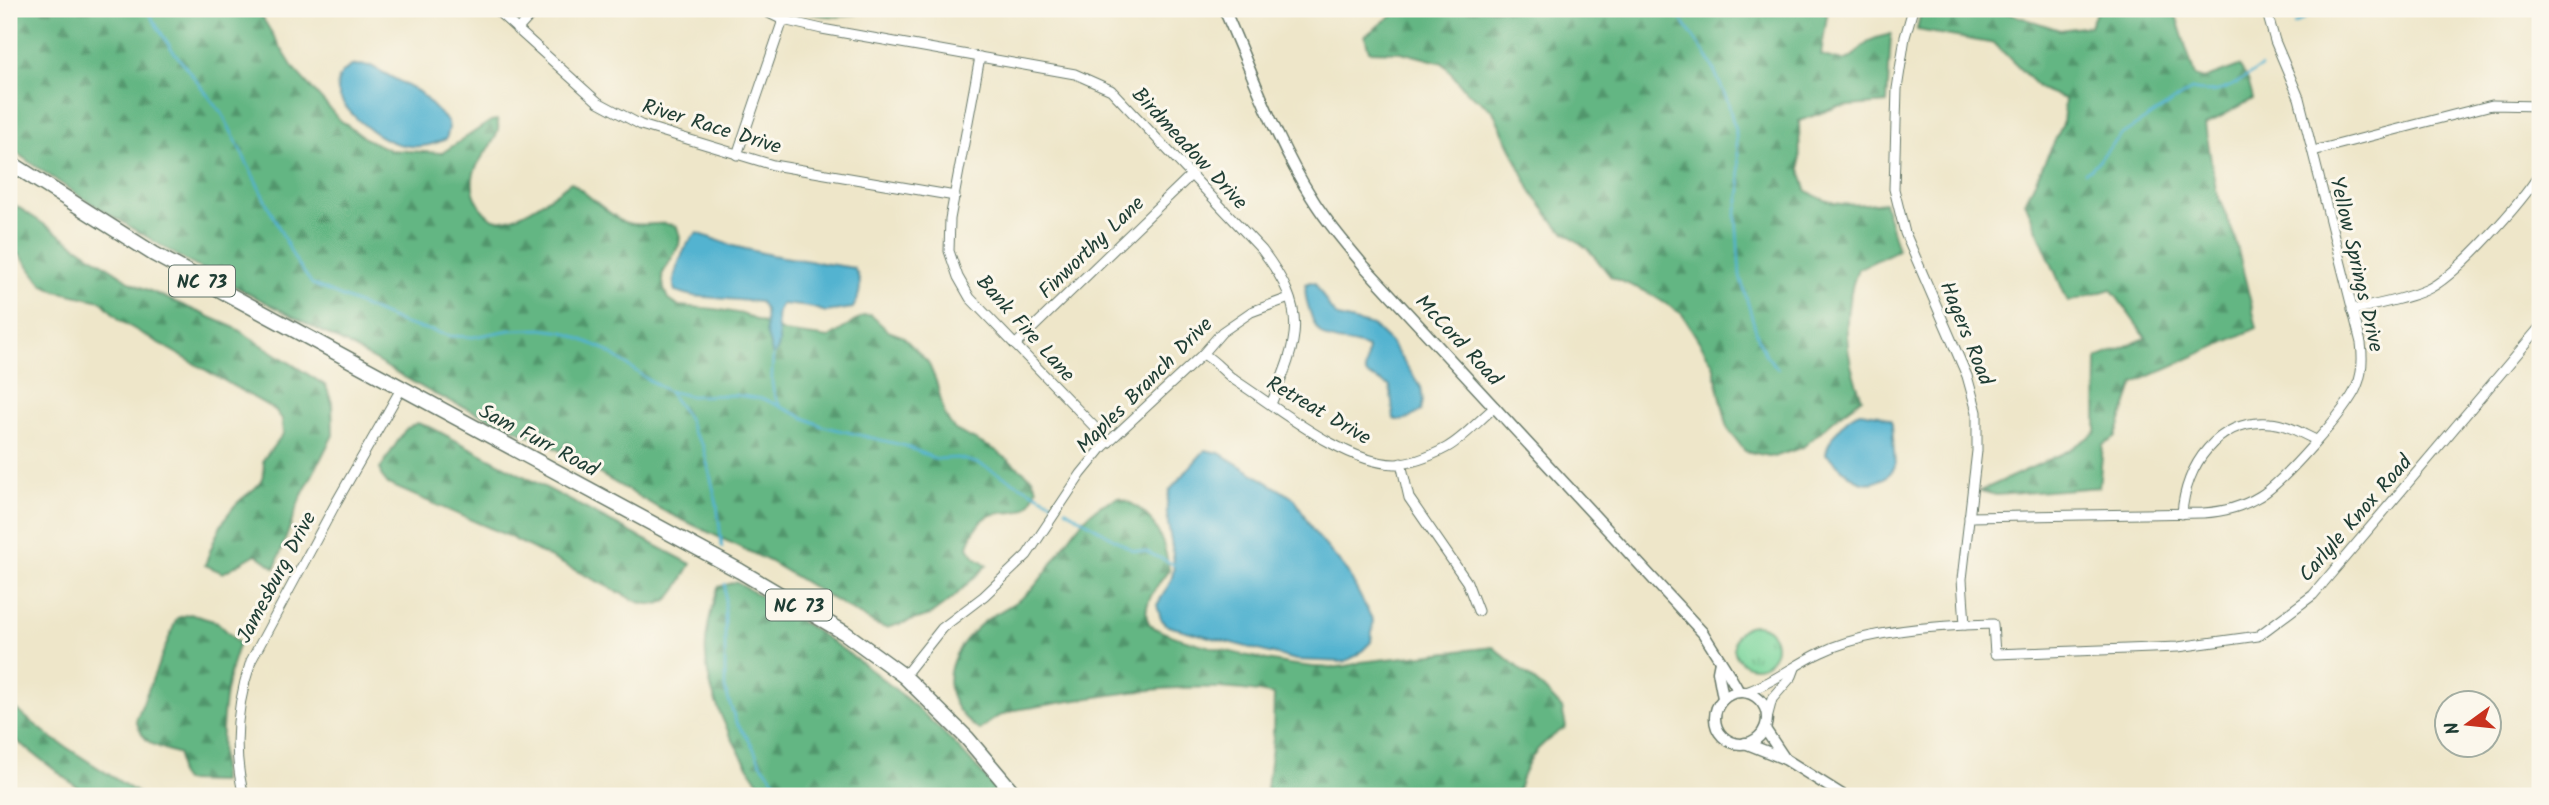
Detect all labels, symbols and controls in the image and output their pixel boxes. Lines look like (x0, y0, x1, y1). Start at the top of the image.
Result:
street label: Birdmeadow Drive (1123, 80, 1255, 219)
street label: River Race Drive (638, 91, 786, 164)
street label: Yellow Springs Drive (2319, 173, 2392, 356)
street label: Finworthy Lane (1031, 188, 1153, 308)
road number: NC 73 (169, 266, 235, 296)
street label: Bank Fire Lane (967, 268, 1083, 391)
street label: Hagers Road (1930, 276, 2002, 391)
street label: McCord Road (1406, 287, 1510, 395)
street label: Maples Branch Drive (1069, 309, 1222, 462)
street label: Retreat Drive (1260, 368, 1377, 455)
street label: Sam Furr Road (472, 396, 605, 487)
street label: Carlyle Knox Road (2291, 447, 2421, 590)
street label: Jamesburg Drive (229, 505, 326, 649)
road number: NC 73 (766, 590, 832, 620)
north arrow (2434, 690, 2504, 760)
text: N (2437, 718, 2470, 738)

